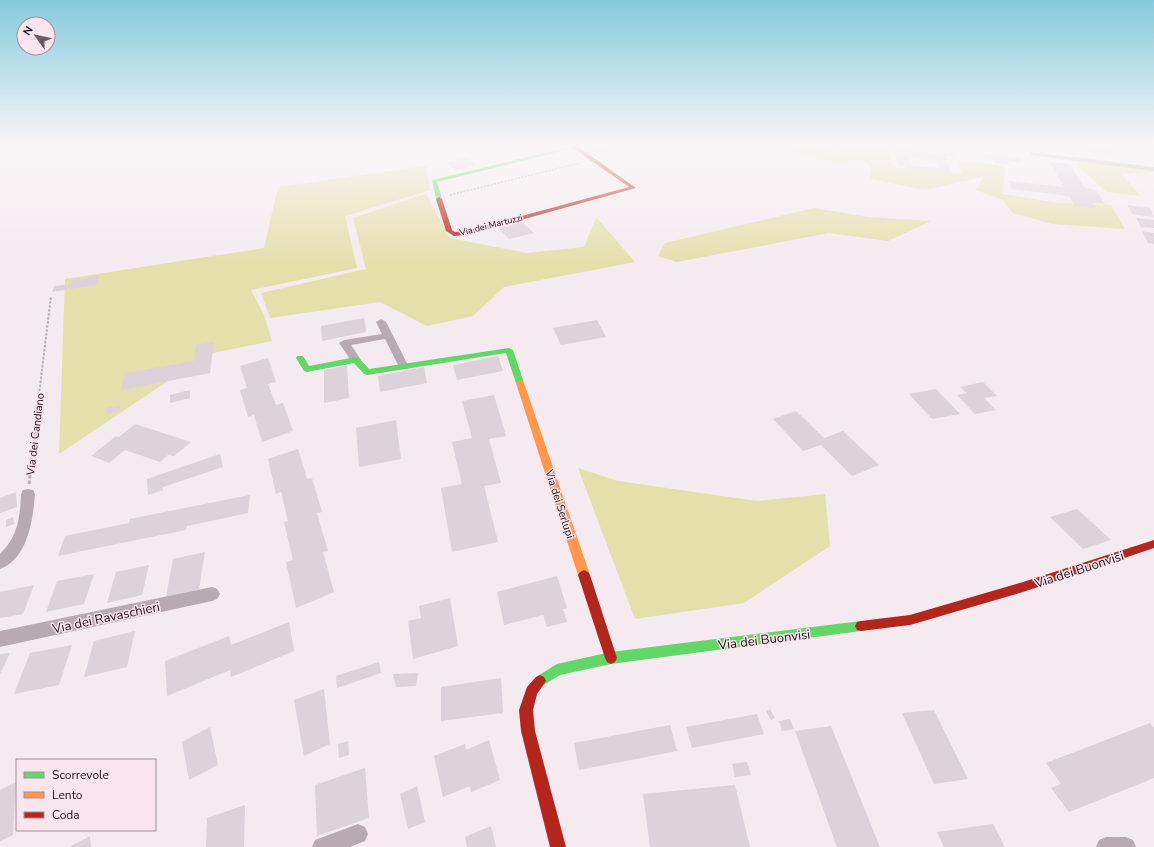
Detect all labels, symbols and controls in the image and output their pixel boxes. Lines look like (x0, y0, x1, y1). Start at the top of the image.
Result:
north arrow (16, 16, 56, 56)
text: N (20, 23, 37, 38)
street label: Via dei Martuzzi (457, 211, 524, 239)
street label: Via dei Candiano (23, 392, 48, 477)
street label: Via dei Serlupi (541, 467, 578, 540)
street label: Via dei Buonvisi (1032, 547, 1126, 593)
street label: Via dei Ravaschieri (50, 598, 162, 638)
street label: Via dei Buonvisi (716, 625, 811, 655)
legend (16, 759, 156, 831)
text: Scorrevole (52, 767, 109, 783)
text: Lento (52, 787, 83, 803)
text: Coda (52, 807, 80, 823)

